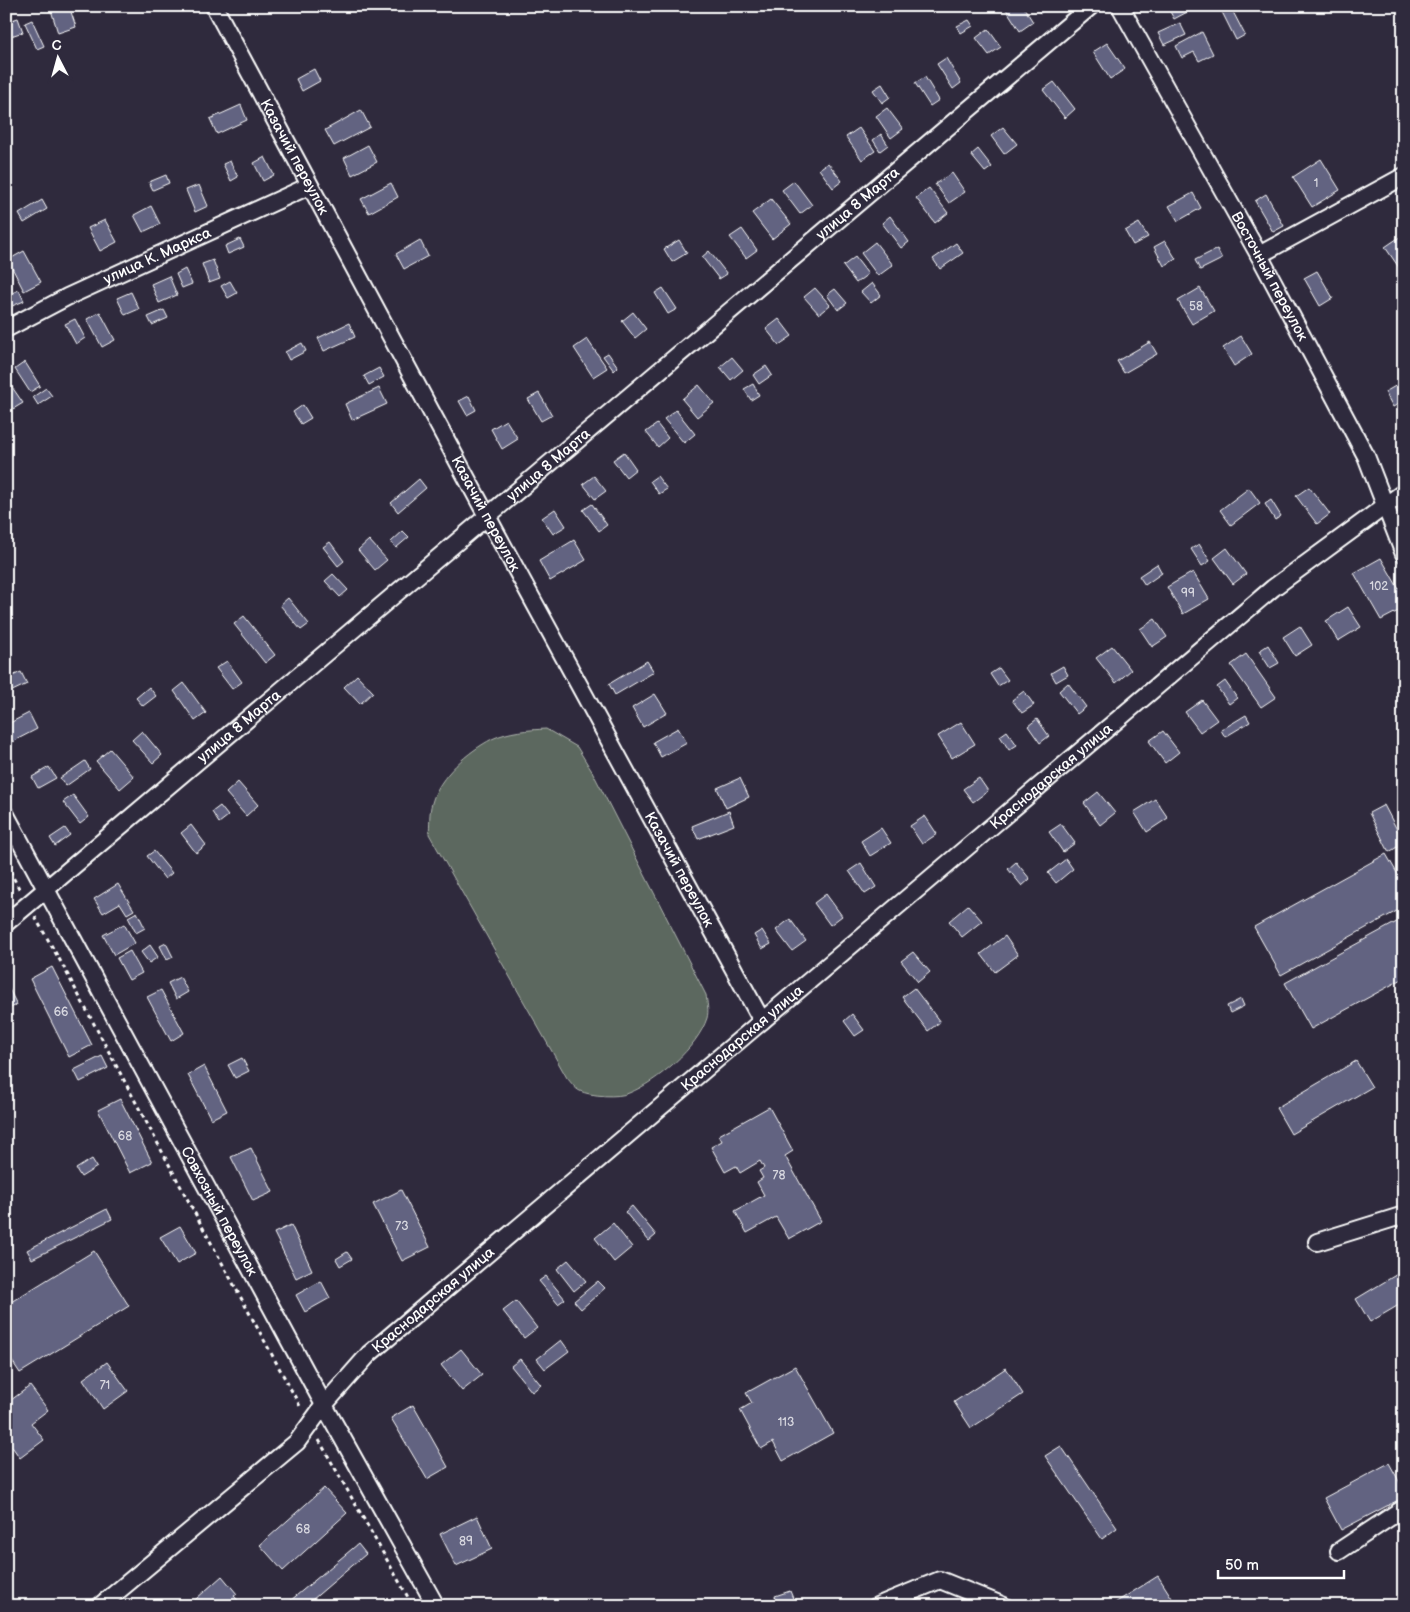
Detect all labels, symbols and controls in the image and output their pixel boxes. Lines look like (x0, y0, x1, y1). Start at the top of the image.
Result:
north arrow (32, 32, 82, 82)
text: С (51, 37, 63, 55)
street label: Казачий переулок (256, 96, 333, 218)
street label: улица 8 Марта (812, 163, 904, 244)
house number: 1 (1314, 176, 1318, 191)
street label: Восточный переулок (1227, 208, 1312, 344)
street label: улица К. Маркса (101, 223, 214, 289)
house number: 58 (1189, 299, 1203, 314)
street label: улица 8 Марта (503, 424, 594, 506)
street label: Казачий переулок (447, 453, 524, 575)
house number: 102 (1370, 579, 1388, 594)
house number: 99 (1181, 586, 1195, 601)
street label: улица 8 Марта (194, 686, 285, 767)
street label: Краснодарская улица (986, 719, 1117, 834)
street label: Казачий переулок (640, 809, 718, 931)
street label: Краснодарская улица (677, 981, 808, 1096)
house number: 66 (54, 1005, 68, 1020)
house number: 68 (118, 1129, 132, 1144)
street label: Совхозный переулок (176, 1143, 262, 1279)
house number: 78 (773, 1168, 785, 1183)
house number: 73 (395, 1219, 409, 1234)
street label: Краснодарская улица (368, 1243, 499, 1357)
house number: 71 (100, 1378, 110, 1393)
house number: 113 (778, 1415, 794, 1430)
house number: 68 (296, 1522, 310, 1537)
house number: 89 (459, 1534, 473, 1549)
scale bar (1218, 1547, 1344, 1579)
text: 50 m (1225, 1556, 1259, 1575)

